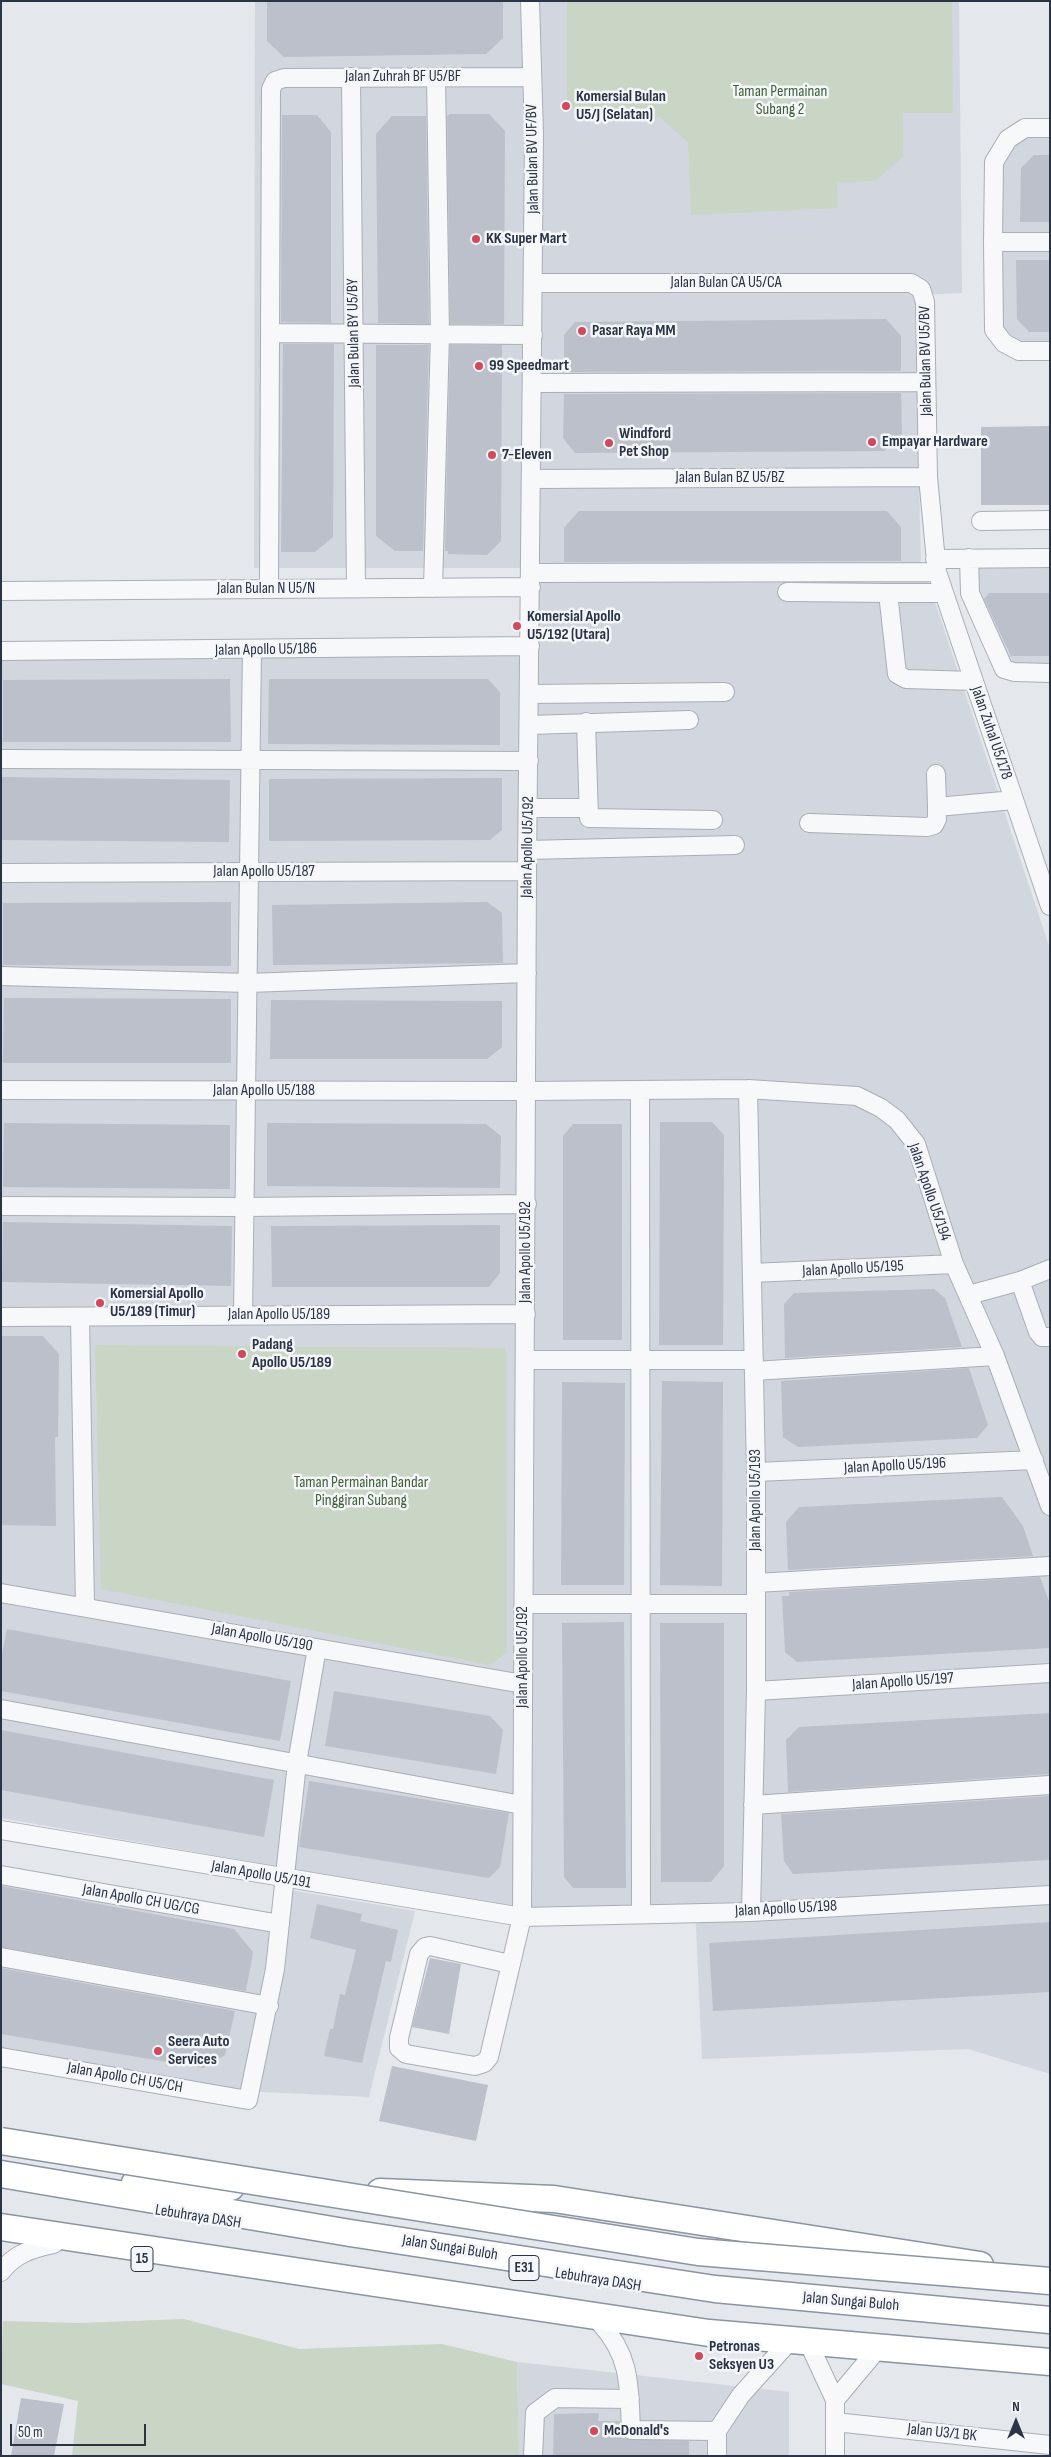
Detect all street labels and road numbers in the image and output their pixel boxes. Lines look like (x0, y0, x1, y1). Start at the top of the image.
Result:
street label: Jalan Zuhrah BF U5/BF (345, 67, 461, 87)
street label: Jalan Bulan BV UF/BV (522, 104, 544, 214)
street label: Jalan Bulan CA U5/CA (670, 273, 782, 293)
street label: Jalan Bulan BY U5/BY (343, 278, 365, 388)
street label: Jalan Bulan BV U5/BV (915, 306, 937, 416)
street label: Jalan Bulan BZ U5/BZ (675, 468, 785, 488)
street label: Jalan Bulan N U5/N (217, 579, 315, 599)
street label: Jalan Apollo U5/186 (215, 640, 317, 660)
street label: Jalan Zuhal U5/178 (966, 684, 1016, 782)
street label: Jalan Apollo U5/192 (518, 796, 538, 898)
street label: Jalan Apollo U5/187 (213, 862, 315, 882)
street label: Jalan Apollo U5/188 (213, 1081, 315, 1101)
street label: Jalan Apollo U5/194 (903, 1141, 955, 1243)
street label: Jalan Apollo U5/192 (516, 1201, 536, 1303)
street label: Jalan Apollo U5/195 (802, 1257, 904, 1281)
street label: Jalan Apollo U5/189 (228, 1305, 330, 1325)
street label: Jalan Apollo U5/193 (746, 1449, 766, 1551)
street label: Jalan Apollo U5/196 (843, 1454, 947, 1478)
street label: Jalan Apollo U5/192 (513, 1606, 533, 1708)
street label: Jalan Apollo U5/190 (210, 1620, 314, 1656)
street label: Jalan Apollo U5/197 (852, 1669, 954, 1695)
street label: Jalan Apollo U5/191 (210, 1857, 312, 1893)
street label: Jalan Apollo CH UG/CG (81, 1880, 201, 1920)
street label: Jalan Apollo U5/198 (734, 1897, 838, 1921)
street label: Jalan Apollo CH U5/CH (66, 2058, 184, 2098)
street label: Lebuhraya DASH (154, 2201, 242, 2233)
street label: Jalan Sungai Buloh (401, 2231, 499, 2265)
road number: 15 (131, 2246, 153, 2272)
road number: E31 (509, 2256, 539, 2280)
street label: Lebuhraya DASH (554, 2264, 642, 2296)
street label: Jalan Sungai Buloh (802, 2288, 900, 2316)
street label: Jalan U3/1 BK (906, 2420, 978, 2446)

